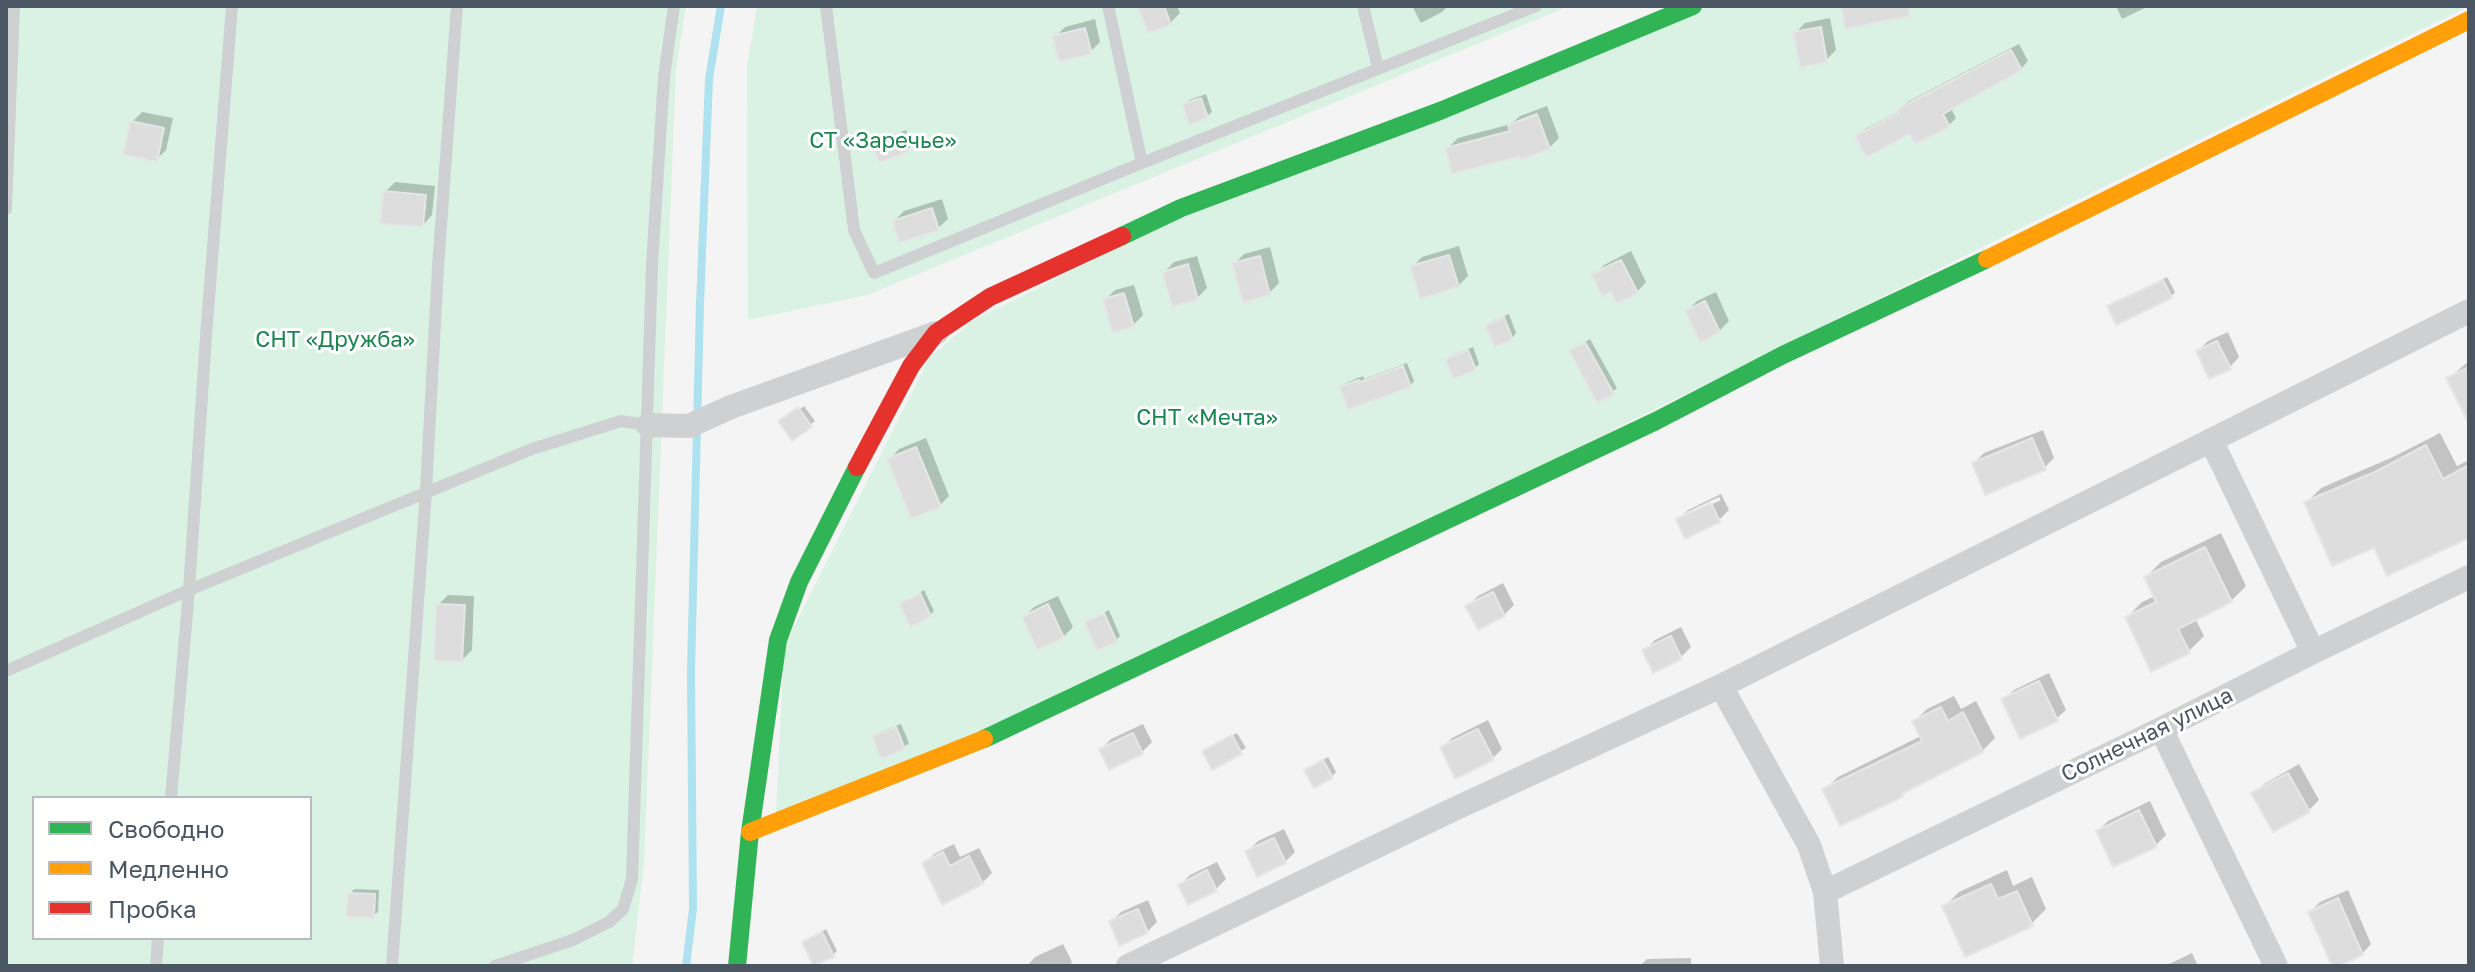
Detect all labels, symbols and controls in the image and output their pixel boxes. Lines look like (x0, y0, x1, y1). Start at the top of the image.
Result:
park label: СТ «Заречье» (809, 128, 957, 154)
park label: СНТ «Дружба» (255, 327, 415, 353)
park label: СНТ «Мечта» (1136, 405, 1278, 431)
street label: Солнечная улица (2057, 682, 2237, 788)
legend (32, 796, 312, 940)
text: Свободно (108, 814, 224, 843)
text: Медленно (108, 854, 229, 883)
text: Пробка (108, 894, 197, 923)

